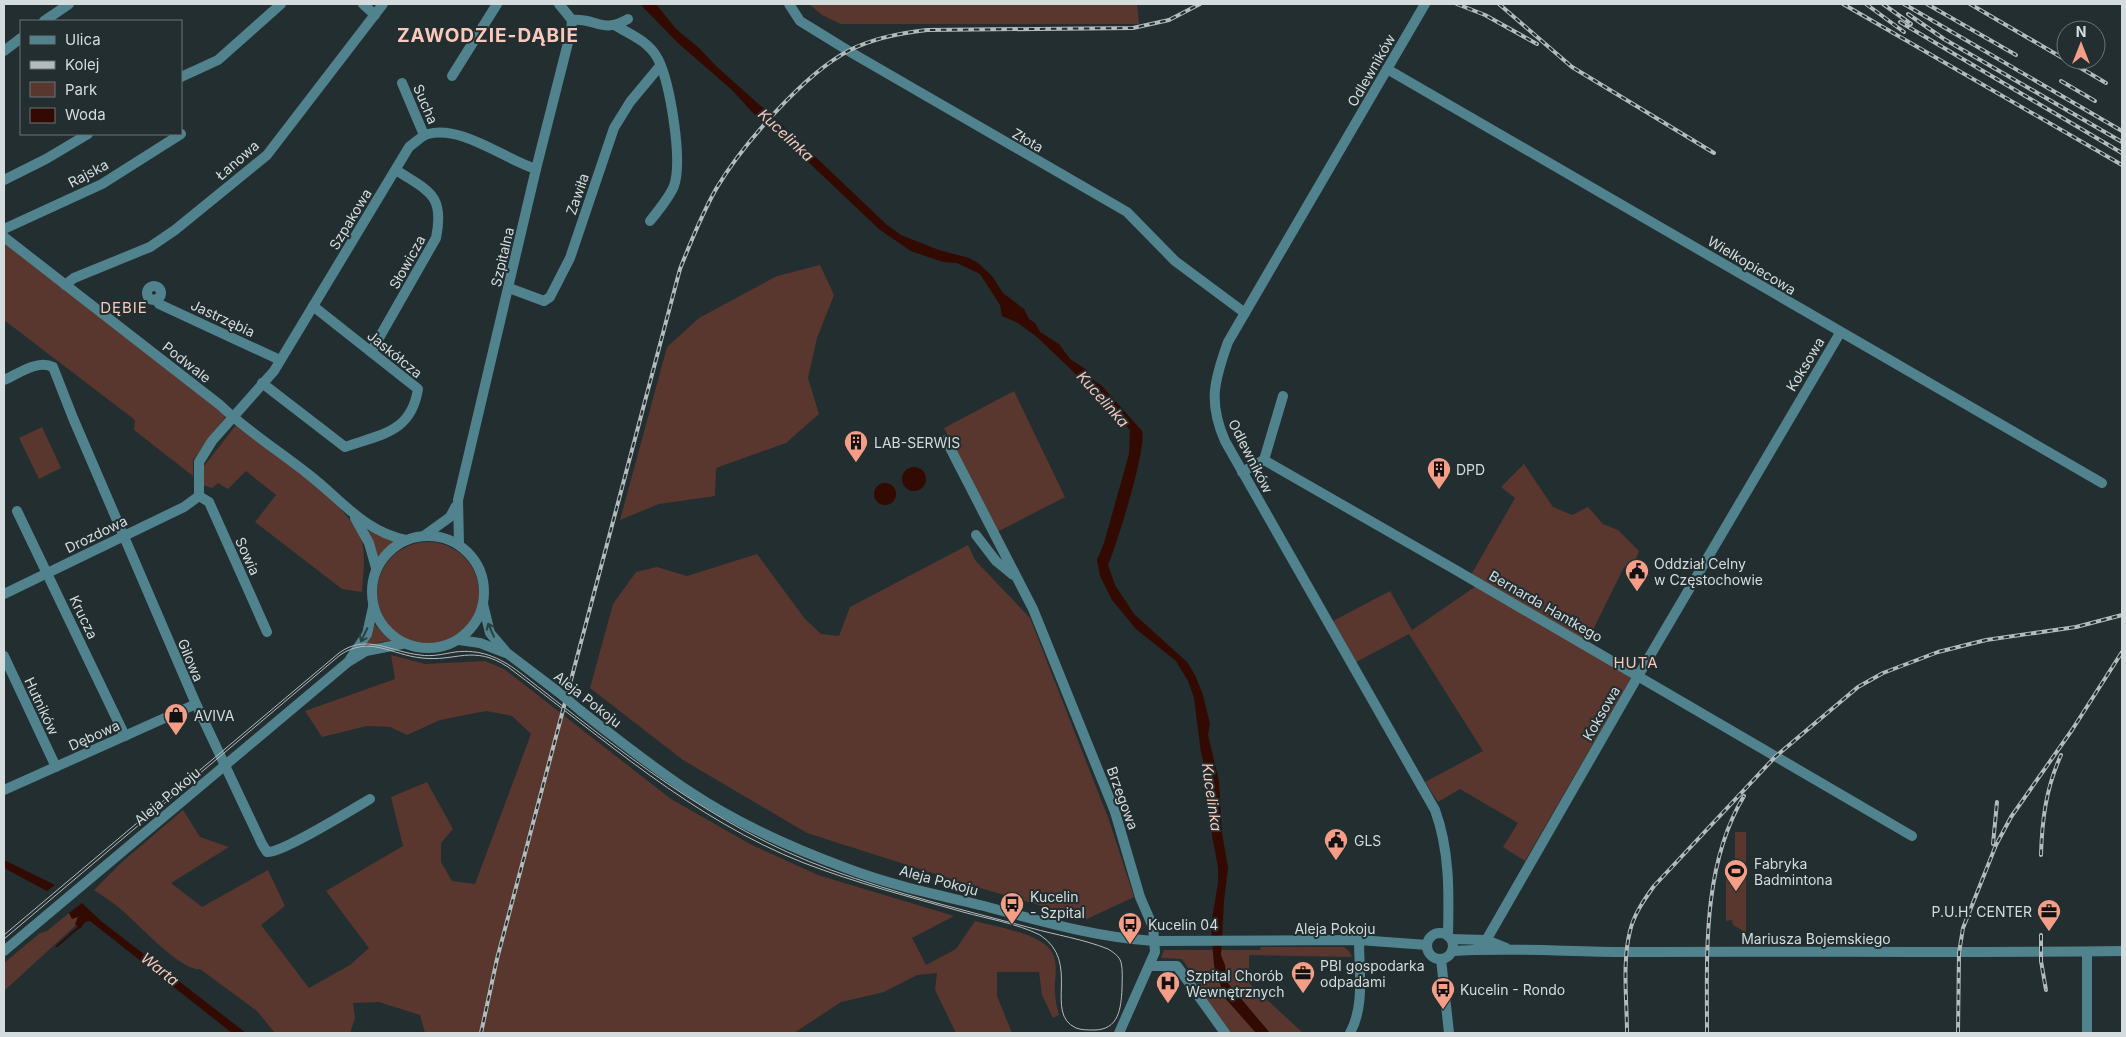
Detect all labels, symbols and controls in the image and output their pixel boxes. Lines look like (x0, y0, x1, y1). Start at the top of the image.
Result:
legend (20, 20, 182, 135)
north arrow (2056, 20, 2106, 70)
text: N (2076, 23, 2086, 40)
district label: ZAWODZIE-DĄBIE (397, 24, 579, 47)
text: Ulica (65, 30, 101, 49)
street label: Odlewników (1343, 31, 1399, 109)
text: Kolej (65, 55, 100, 74)
text: Park (65, 80, 98, 99)
street label: Sucha (410, 82, 442, 126)
text: Woda (65, 105, 106, 124)
water label: Kucelinka (754, 105, 818, 165)
street label: Złota (1009, 124, 1047, 156)
street label: Łanowa (212, 137, 262, 183)
street label: Rajska (65, 155, 111, 191)
street label: Zawiła (562, 171, 592, 217)
street label: Szpakowa (325, 185, 375, 253)
street label: Szpitalna (487, 226, 517, 288)
street label: Słowicza (385, 232, 429, 292)
street label: Wielkopiecowa (1705, 232, 1799, 298)
street label: Jastrzębia (188, 296, 258, 340)
district label: DĘBIE (100, 298, 148, 317)
street label: Jaskółcza (364, 327, 426, 381)
street label: Koksowa (1782, 334, 1828, 394)
street label: Podwale (159, 338, 215, 386)
water label: Kucelinka (1073, 367, 1133, 431)
street label: Odlewników (1225, 416, 1277, 496)
building icon: LAB-SERWIS (843, 429, 869, 463)
place label: LAB-SERWIS (874, 434, 960, 451)
building icon: DPD (1426, 456, 1452, 490)
place label: DPD (1456, 461, 1485, 478)
street label: Drozdowa (62, 512, 130, 556)
street label: Sowia (232, 534, 264, 578)
place label: Oddział Celny w Częstochowie (1654, 555, 1763, 588)
public building icon: Oddział Celny w Częstochowie (1624, 558, 1650, 592)
street label: Bernarda Hantkego (1486, 567, 1606, 645)
street label: Krucza (66, 592, 102, 642)
one-way arrow (486, 623, 496, 638)
one-way arrow (359, 628, 369, 643)
street label: Gilowa (174, 636, 208, 684)
district label: HUTA (1613, 653, 1659, 672)
street label: Aleja Pokoju (551, 667, 625, 731)
street label: Hutników (21, 674, 63, 738)
street label: Koksowa (1579, 683, 1623, 743)
shop icon: AVIVA (163, 702, 189, 736)
place label: AVIVA (194, 707, 235, 724)
street label: Dębowa (66, 716, 122, 754)
water label: Kucelinka (1198, 762, 1226, 832)
street label: Aleja Pokoju (130, 763, 204, 829)
street label: Brzegowa (1104, 764, 1142, 832)
public building icon: GLS (1323, 827, 1349, 861)
place label: GLS (1354, 832, 1381, 849)
place label: Fabryka Badmintona (1754, 855, 1833, 888)
sports icon: Fabryka Badmintona (1723, 858, 1749, 892)
street label: Aleja Pokoju (898, 861, 980, 899)
place label: Kucelin - Szpital (1030, 888, 1085, 921)
bus stop icon: Kucelin - Szpital (999, 891, 1025, 925)
office icon: P.U.H. CENTER (2036, 898, 2062, 932)
place label: P.U.H. CENTER (1931, 903, 2032, 920)
bus stop icon: Kucelin 04 (1117, 911, 1143, 945)
place label: Kucelin 04 (1148, 916, 1218, 933)
street label: Aleja Pokoju (1294, 920, 1376, 937)
street label: Mariusza Bojemskiego (1741, 930, 1891, 947)
water label: Warta (137, 948, 183, 990)
place label: PBI gospodarka odpadami (1320, 957, 1425, 990)
office icon: PBI gospodarka odpadami (1290, 960, 1316, 994)
place label: Szpital Chorób Wewnętrznych (1186, 967, 1284, 1000)
hospital icon: Szpital Chorób Wewnętrznych (1155, 970, 1181, 1004)
bus stop icon: Kucelin - Rondo (1430, 976, 1456, 1010)
place label: Kucelin - Rondo (1460, 981, 1565, 998)

